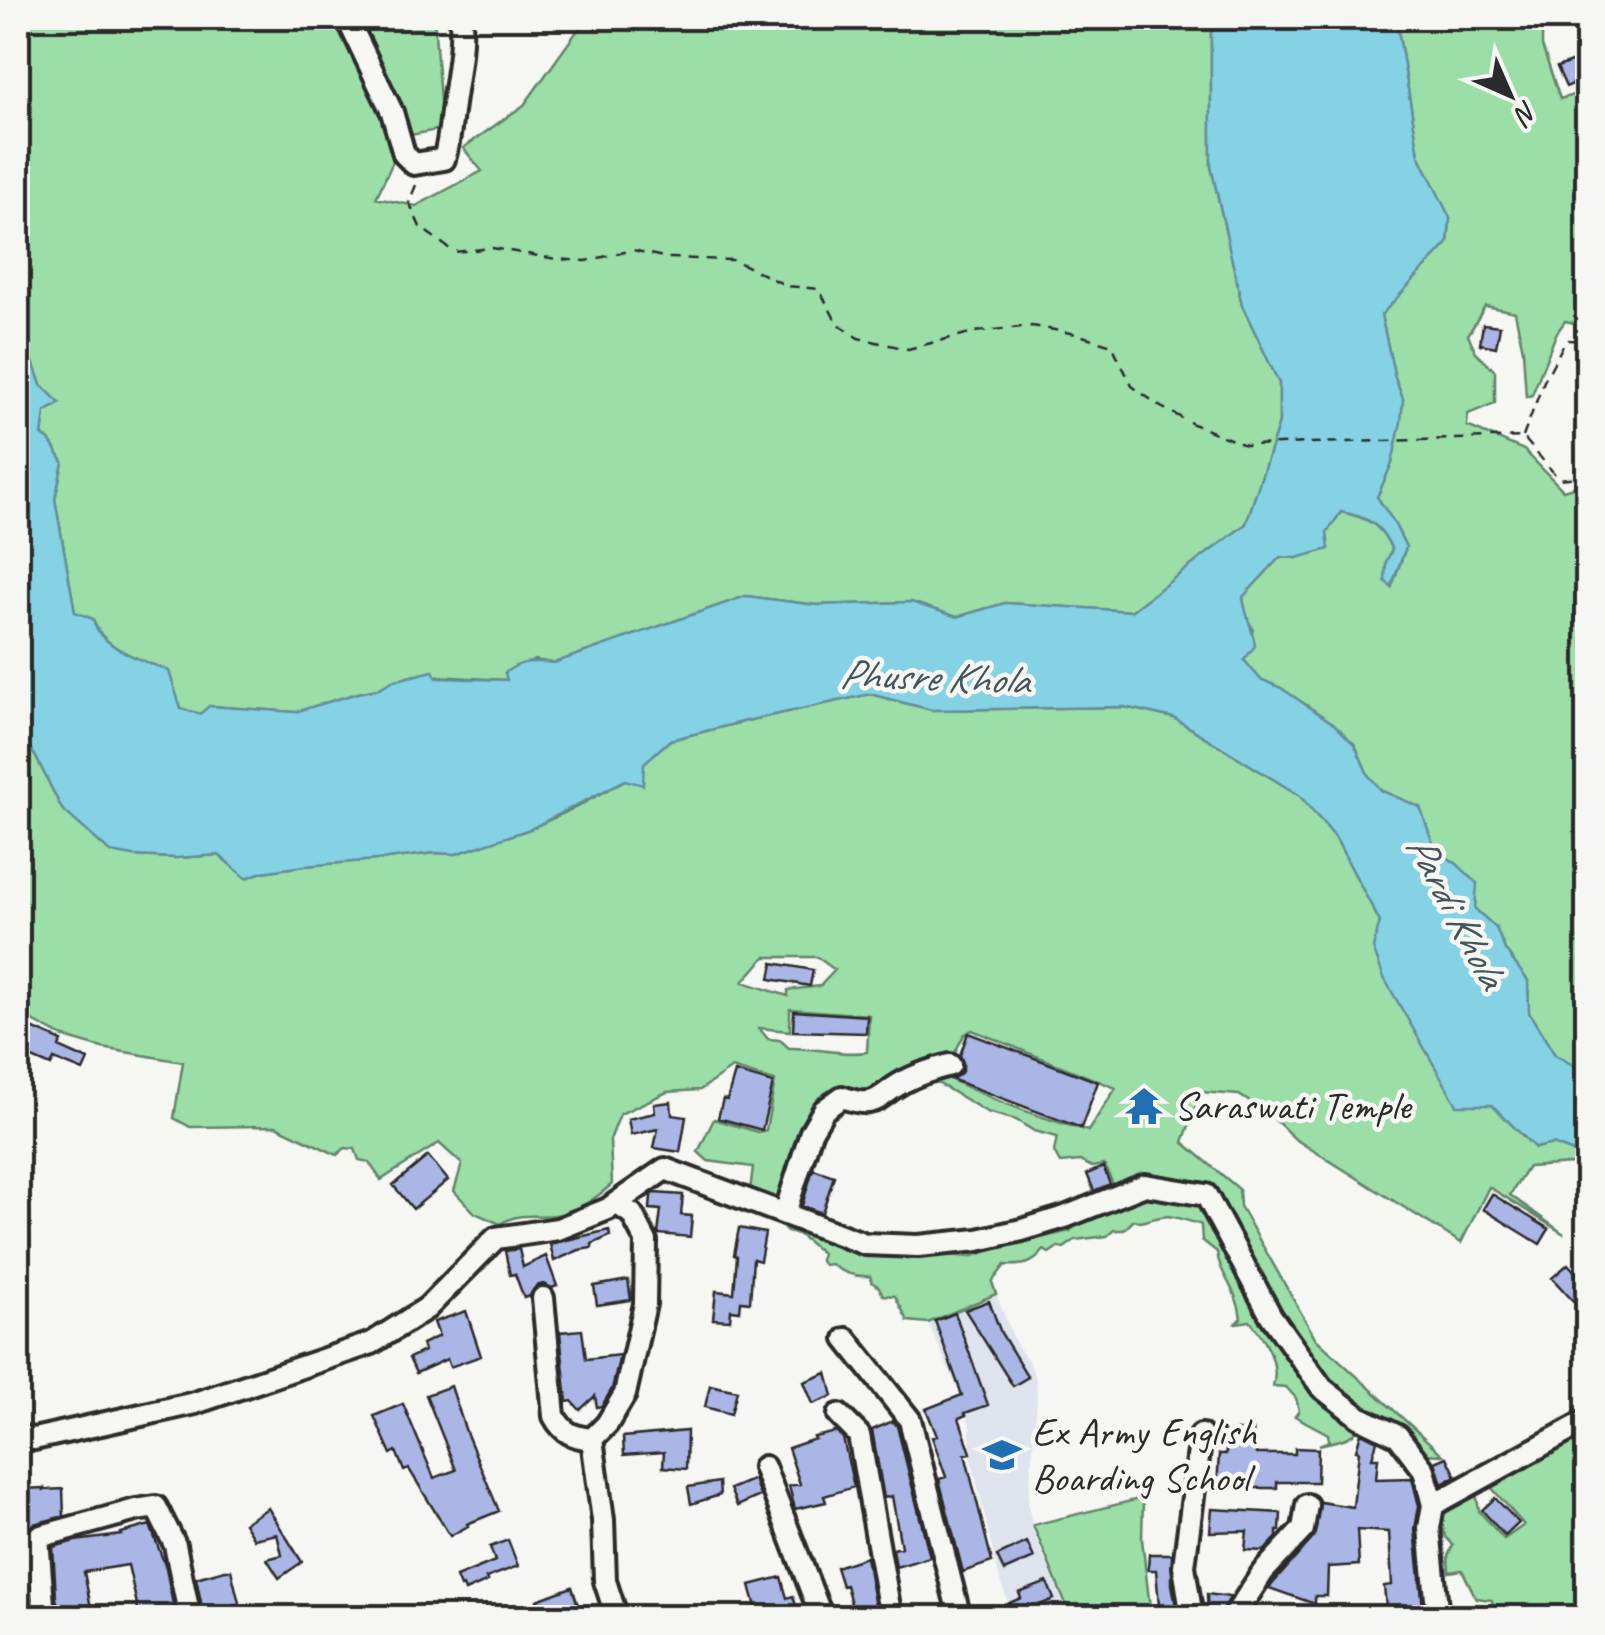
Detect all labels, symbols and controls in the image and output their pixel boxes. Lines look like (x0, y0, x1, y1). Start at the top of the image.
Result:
north arrow (1460, 45, 1560, 145)
text: N (1506, 94, 1546, 134)
water label: Phusre Khola (838, 647, 1033, 707)
water label: Pardi Khola (1394, 825, 1520, 1000)
place label: Saraswati Temple (1174, 1081, 1414, 1131)
temple icon: Saraswati Temple (1123, 1085, 1165, 1127)
place label: Ex Army English Boarding School (1032, 1407, 1257, 1503)
school or university icon: Ex Army English Boarding School (981, 1434, 1023, 1476)

